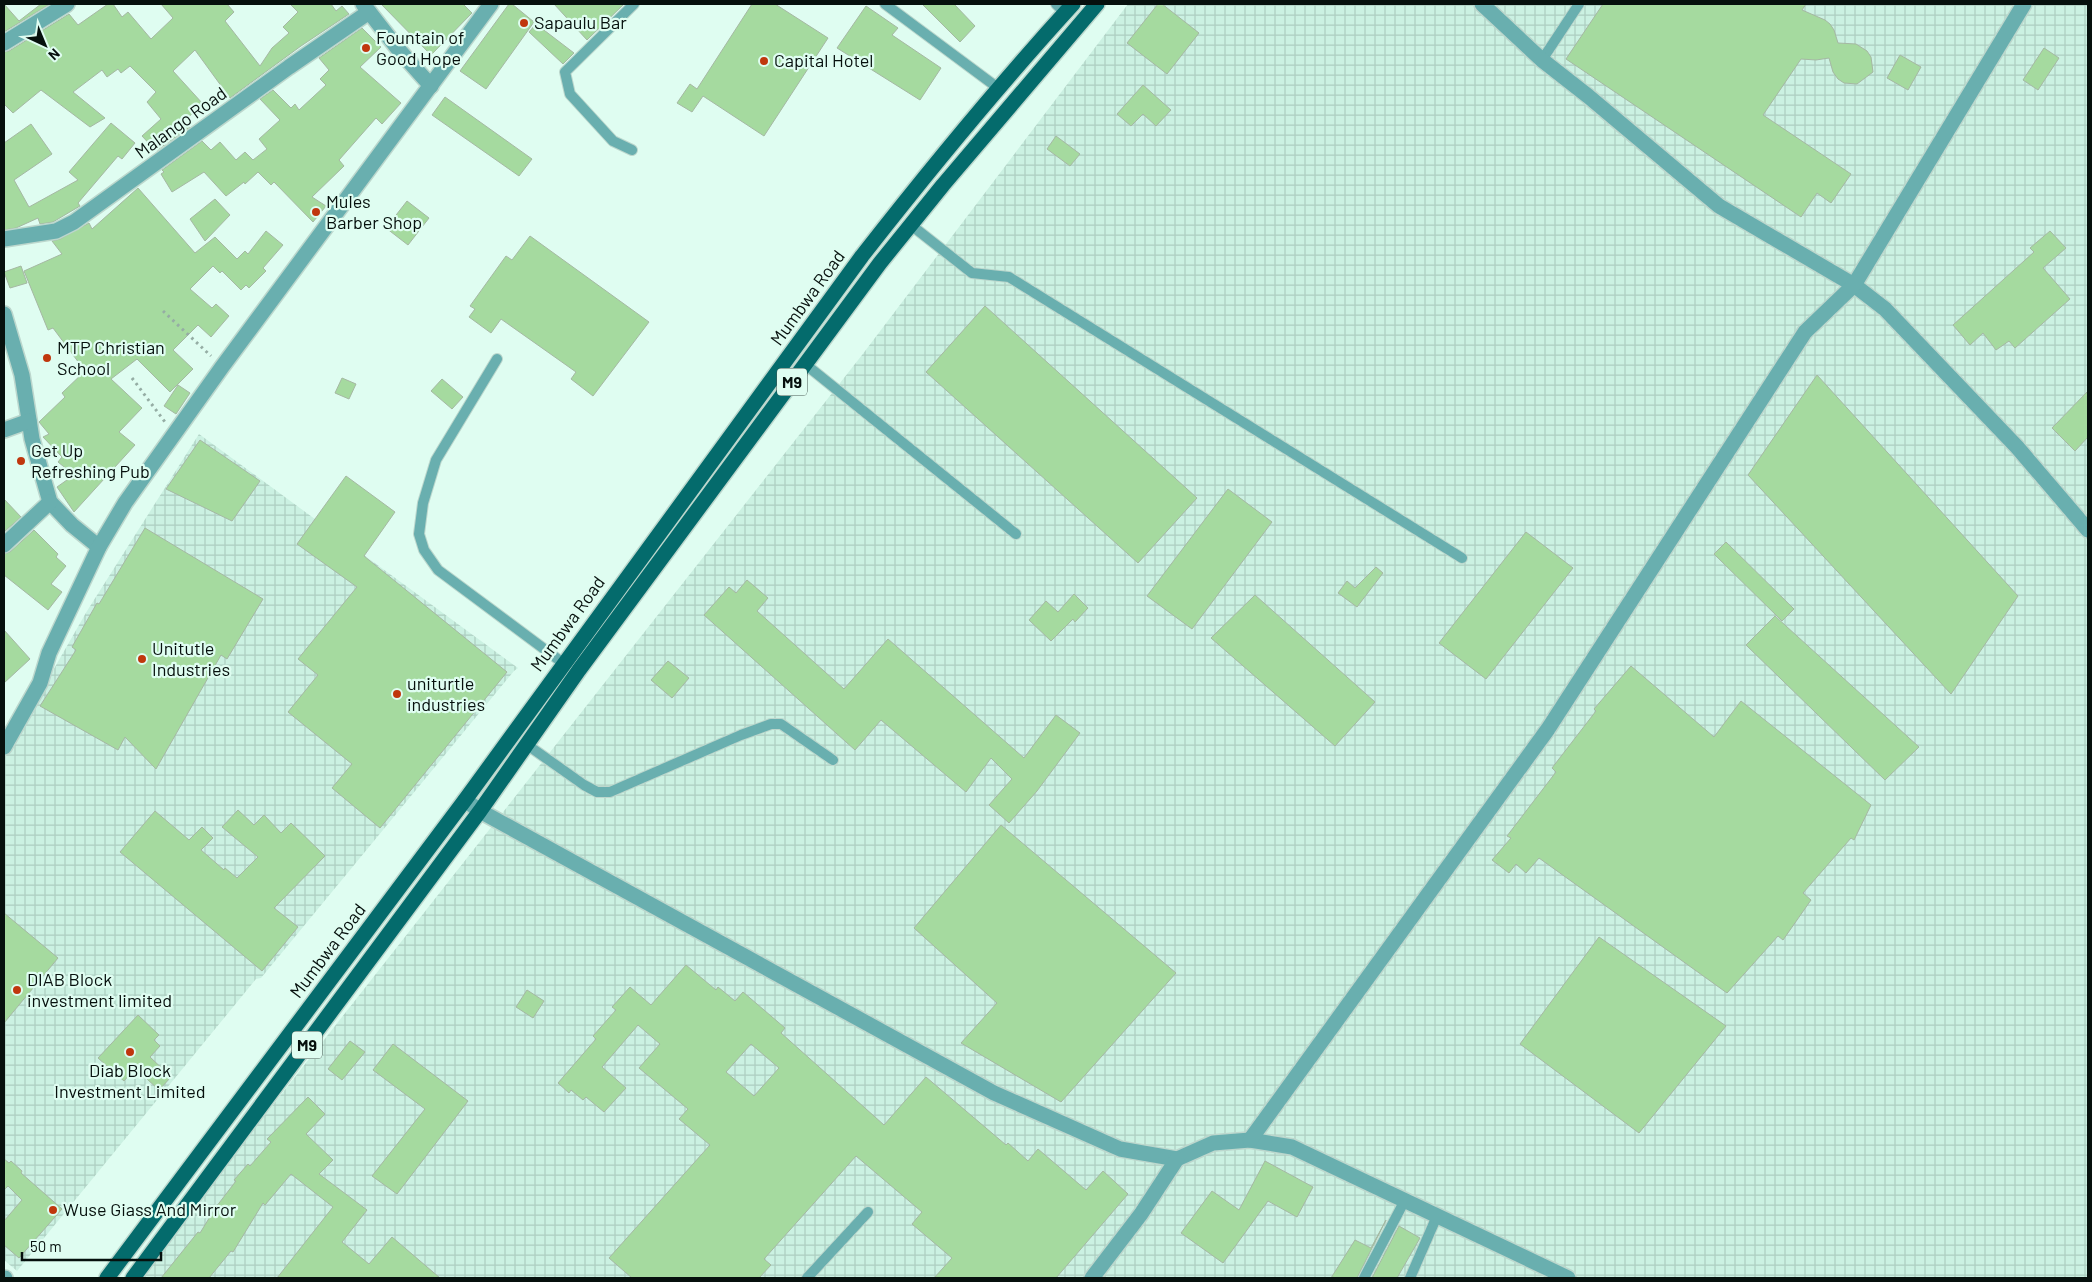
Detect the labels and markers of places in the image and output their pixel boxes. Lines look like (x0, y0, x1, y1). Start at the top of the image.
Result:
place label: Sapaulu Bar (534, 11, 627, 33)
marker: Sapaulu Bar (518, 17, 530, 29)
place label: Fountain of Good Hope (376, 26, 464, 69)
marker: Fountain of Good Hope (360, 42, 372, 54)
place label: Capital Hotel (774, 49, 874, 71)
marker: Capital Hotel (758, 55, 770, 67)
place label: Mules Barber Shop (326, 190, 422, 233)
marker: Mules Barber Shop (310, 206, 322, 218)
place label: MTP Christian School (57, 336, 165, 379)
marker: MTP Christian School (41, 352, 53, 364)
place label: Get Up Refreshing Pub (31, 439, 150, 482)
marker: Get Up Refreshing Pub (15, 455, 27, 467)
place label: Unitutle Industries (152, 637, 230, 680)
marker: Unitutle Industries (136, 653, 148, 665)
place label: uniturtle industries (407, 672, 485, 715)
marker: uniturtle industries (391, 688, 403, 700)
place label: DIAB Block investment limited (27, 968, 172, 1011)
marker: DIAB Block investment limited (11, 984, 23, 996)
marker: Diab Block Investment Limited (124, 1046, 136, 1058)
place label: Diab Block Investment Limited (54, 1059, 206, 1102)
place label: Wuse Giass And Mirror (63, 1198, 237, 1220)
marker: Wuse Giass And Mirror (47, 1204, 59, 1216)

